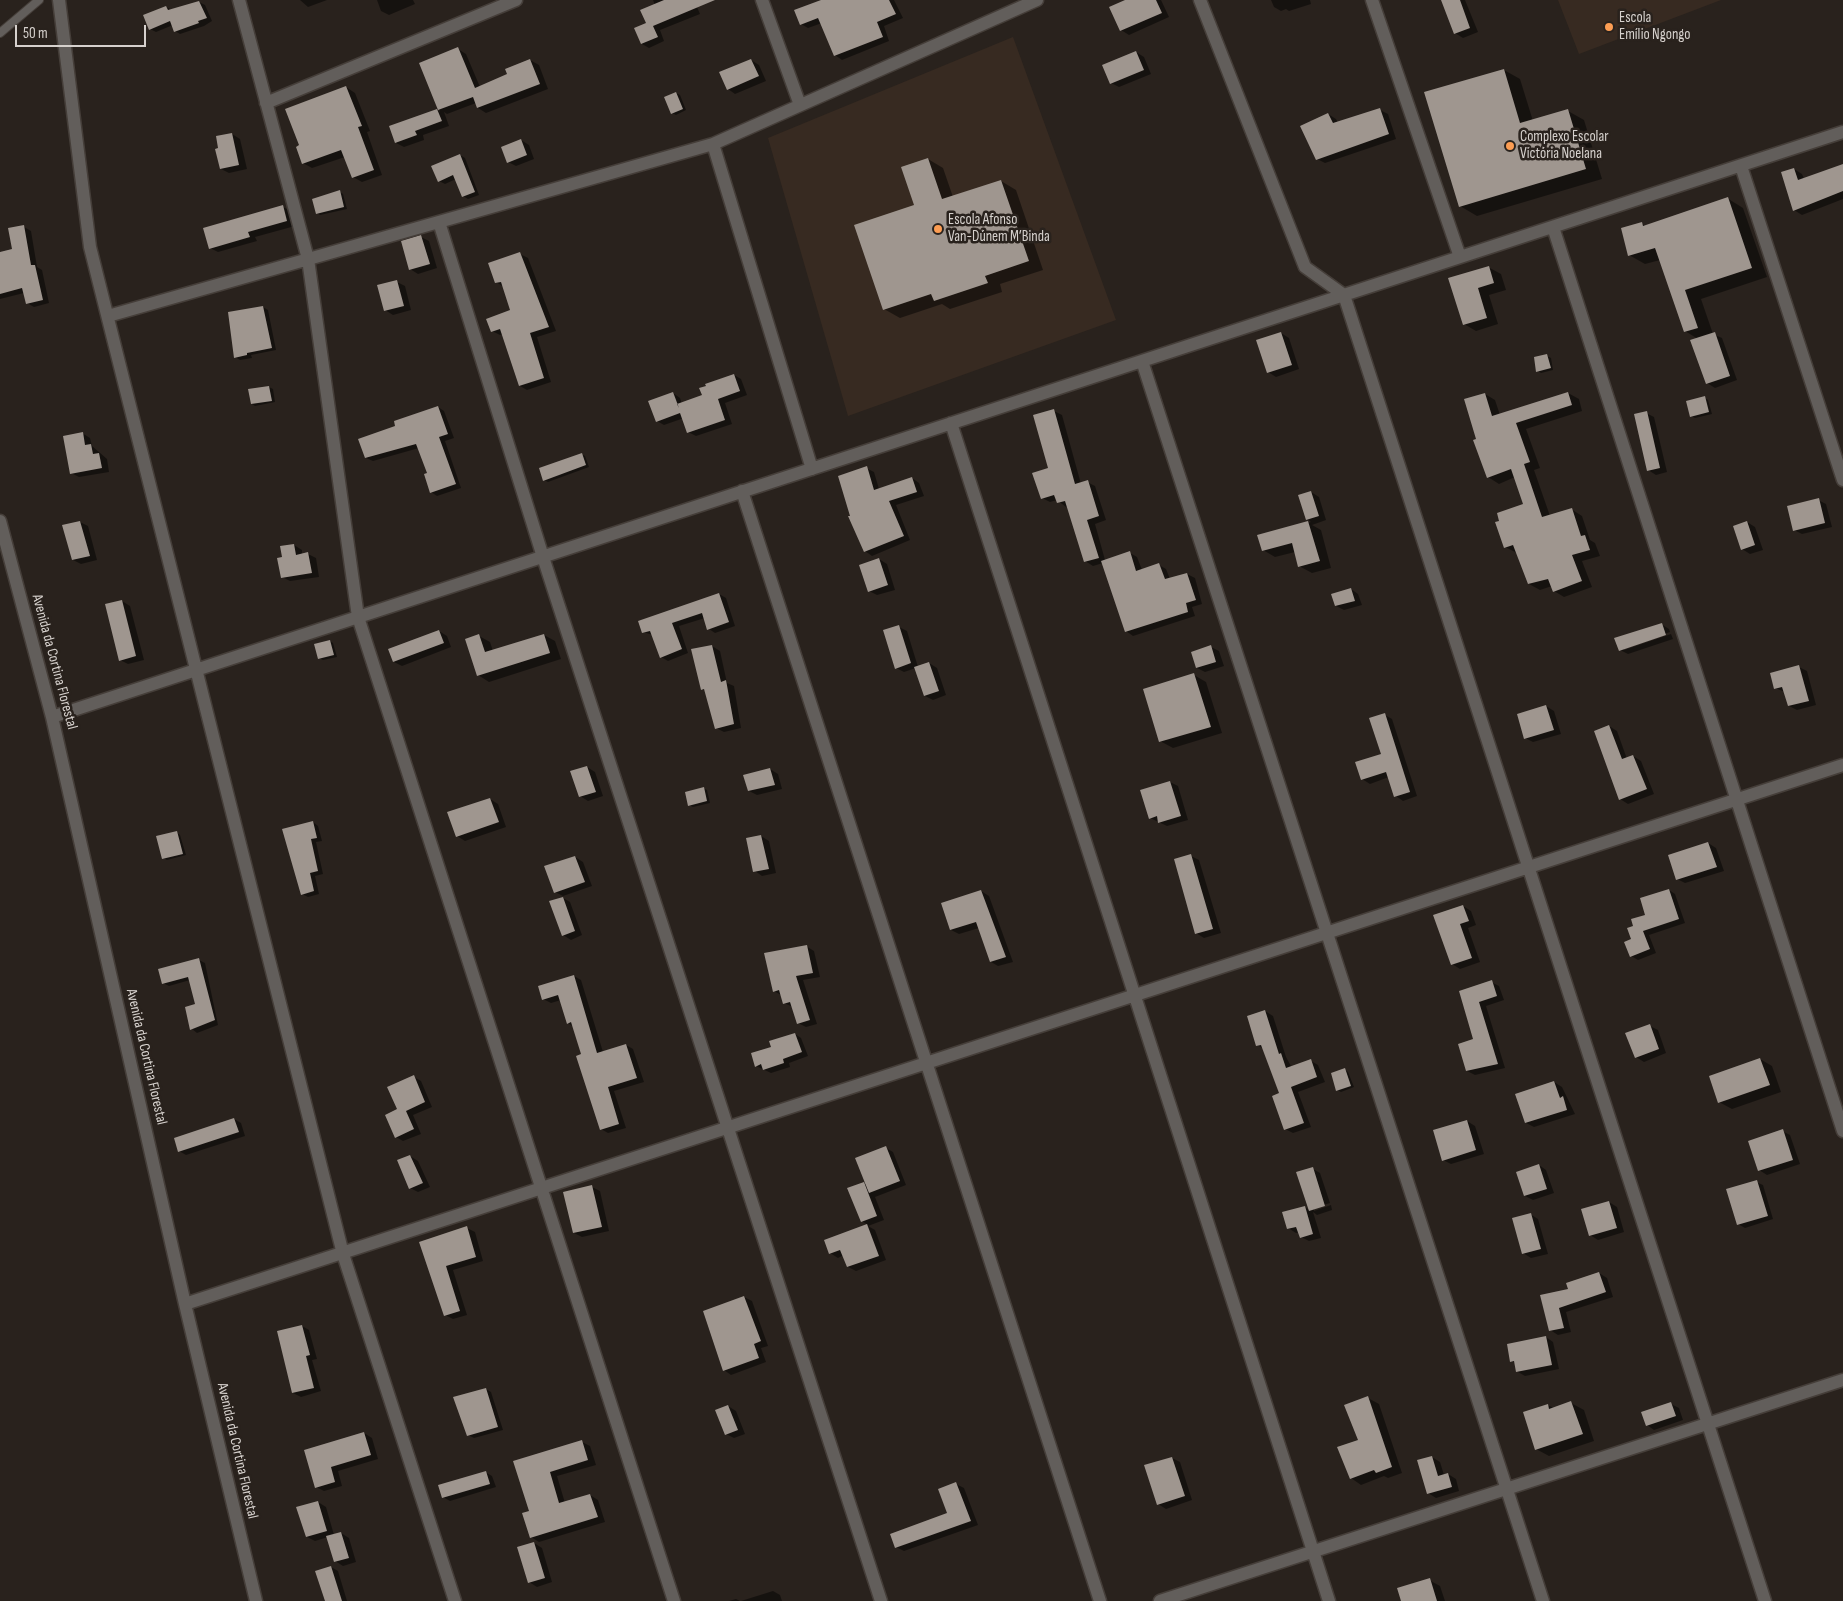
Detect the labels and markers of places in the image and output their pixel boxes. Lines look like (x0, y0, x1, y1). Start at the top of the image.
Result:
place label: Escola Emílio Ngongo (1619, 9, 1690, 44)
marker: Escola Emílio Ngongo (1603, 21, 1615, 33)
place label: Complexo Escolar Victória Noelana (1520, 128, 1608, 163)
marker: Complexo Escolar Victória Noelana (1504, 140, 1516, 152)
place label: Escola Afonso Van-Dúnem M’Binda (948, 211, 1050, 246)
marker: Escola Afonso Van-Dúnem M’Binda (932, 223, 944, 235)

